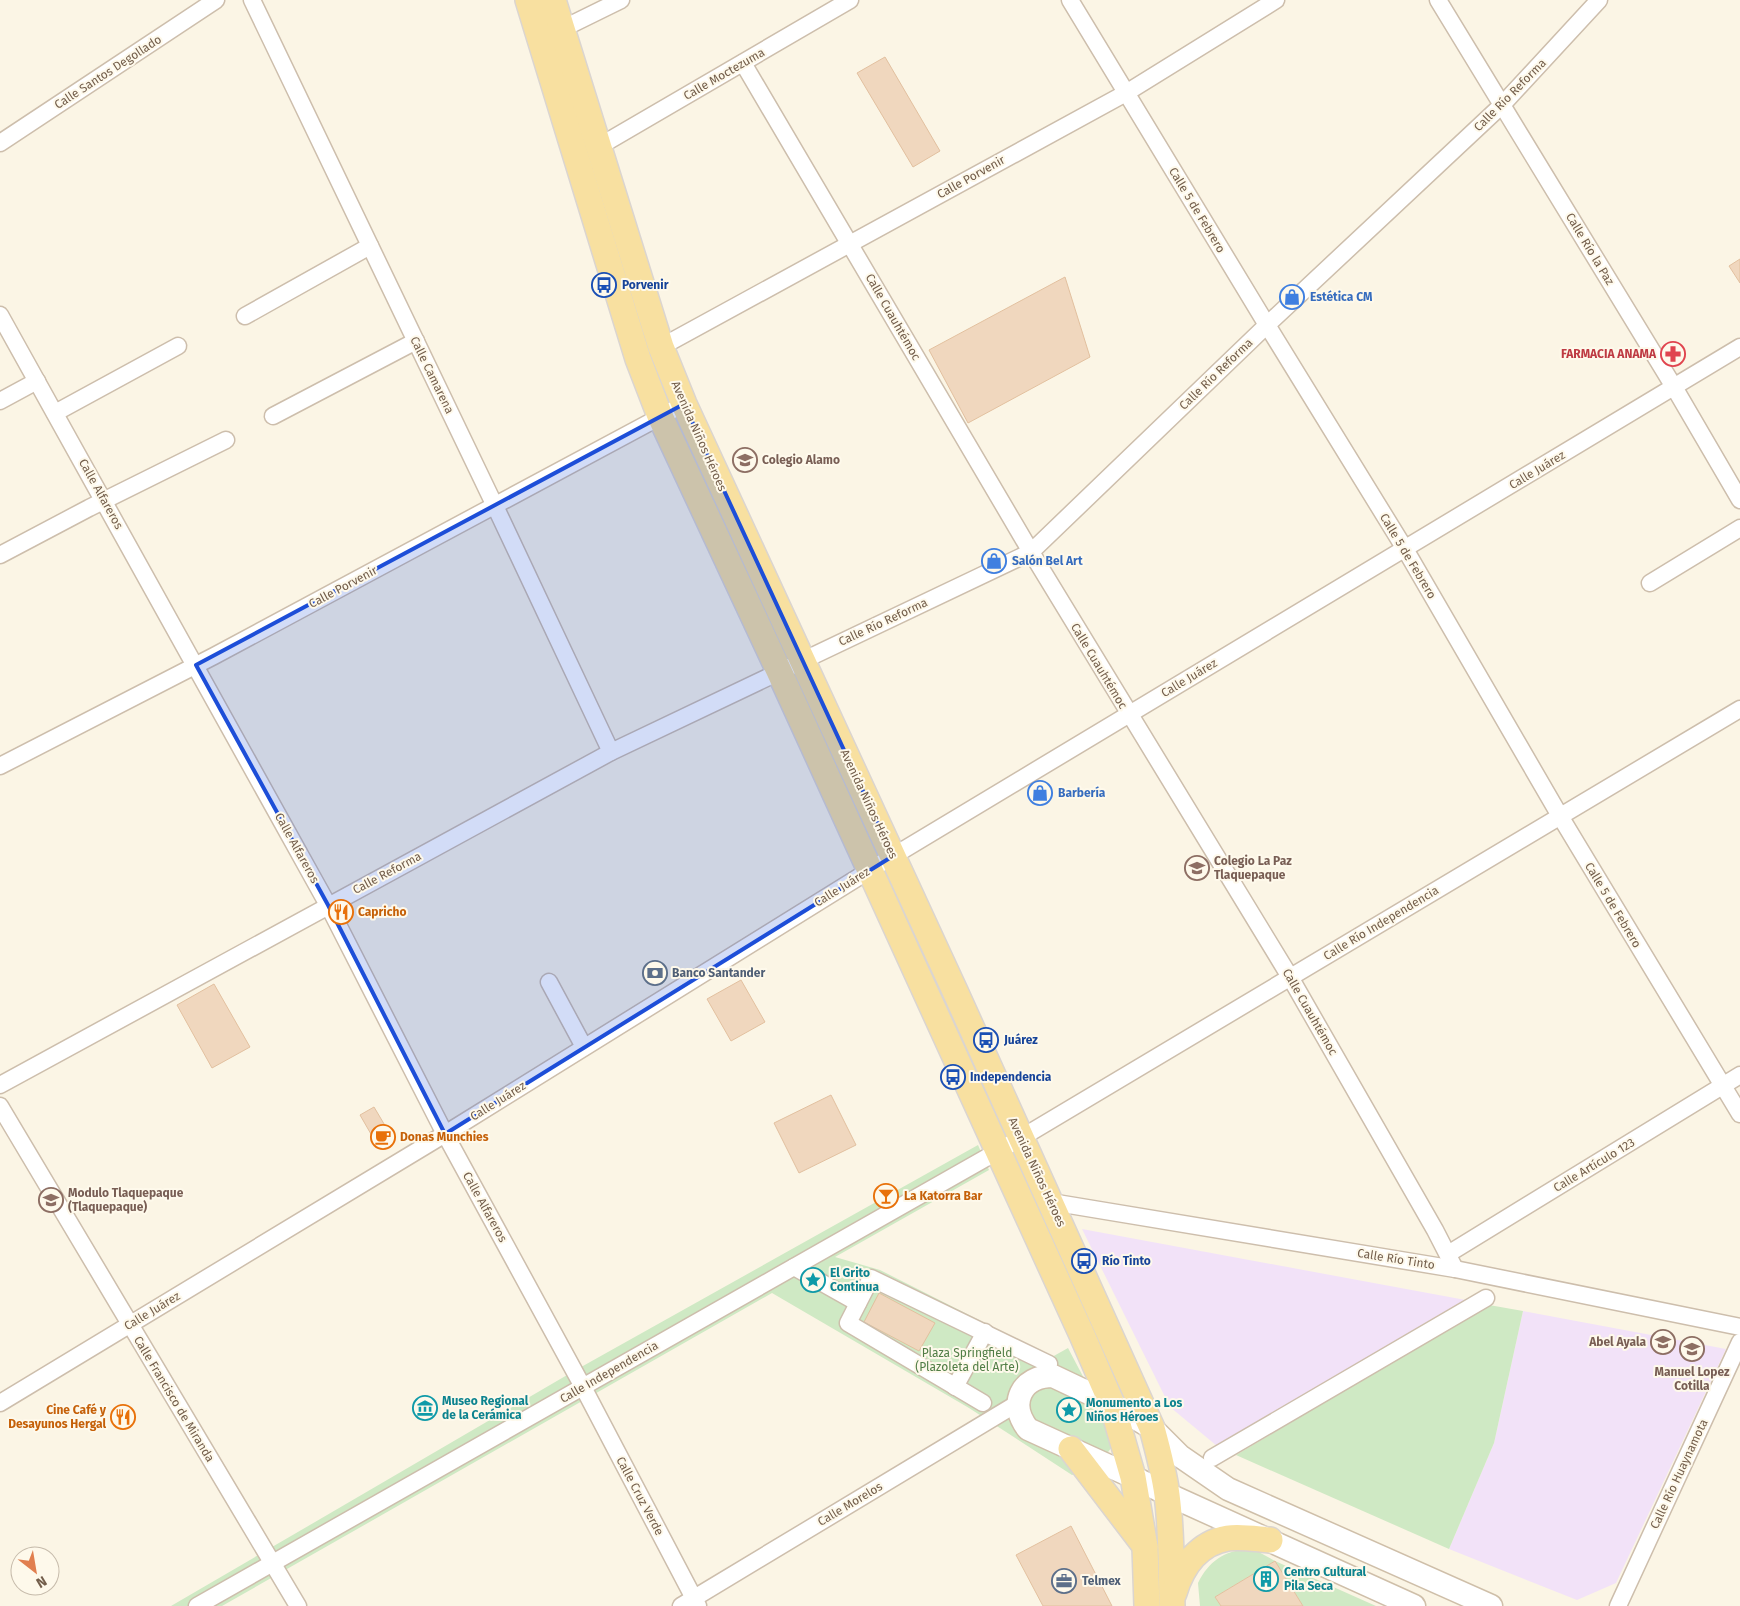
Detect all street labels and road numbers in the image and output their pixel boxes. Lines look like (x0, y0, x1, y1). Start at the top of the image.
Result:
street label: Calle Santos Degollado (52, 32, 164, 112)
street label: Calle Moctezuma (681, 45, 767, 103)
street label: Calle Río Reforma (1471, 56, 1549, 134)
street label: Calle Porvenir (935, 152, 1008, 201)
street label: Calle 5 de Febrero (1166, 165, 1228, 255)
street label: Calle Río la Paz (1563, 210, 1617, 288)
street label: Calle Cuauhtémoc (863, 271, 924, 363)
street label: Calle Camarena (407, 334, 457, 416)
street label: Calle Río Reforma (1176, 335, 1256, 413)
street label: Avenida Niños Héroes (668, 379, 730, 494)
street label: Calle Juárez (1506, 448, 1568, 492)
street label: Calle Alfareros (76, 456, 126, 532)
street label: Calle 5 de Febrero (1377, 511, 1439, 601)
street label: Calle Porvenir (306, 563, 380, 611)
street label: Calle Río Reforma (836, 595, 930, 649)
street label: Calle Cuauhtémoc (1068, 621, 1130, 712)
street label: Calle Juárez (1158, 656, 1220, 700)
street label: Avenida Niños Héroes (837, 747, 901, 861)
street label: Calle Alfareros (272, 810, 322, 886)
street label: Calle Reforma (350, 849, 424, 897)
street label: Calle 5 de Febrero (1582, 860, 1644, 950)
street label: Calle Juárez (812, 864, 872, 910)
street label: Calle Río Independencia (1321, 883, 1441, 963)
street label: Calle Cuauhtémoc (1280, 966, 1341, 1058)
street label: Calle Juárez (468, 1078, 528, 1124)
street label: Avenida Niños Héroes (1005, 1115, 1069, 1229)
street label: Calle Artículo 123 (1551, 1135, 1637, 1195)
street label: Calle Alfareros (460, 1169, 510, 1245)
street label: Calle Río Tinto (1356, 1246, 1436, 1272)
street label: Calle Juárez (121, 1289, 183, 1333)
street label: Calle Francisco de Miranda (131, 1333, 217, 1465)
street label: Calle Independencia (557, 1338, 661, 1406)
street label: Calle Río Huaynamota (1647, 1417, 1711, 1531)
street label: Calle Cruz Verde (613, 1454, 667, 1538)
street label: Calle Morelos (815, 1479, 885, 1529)

